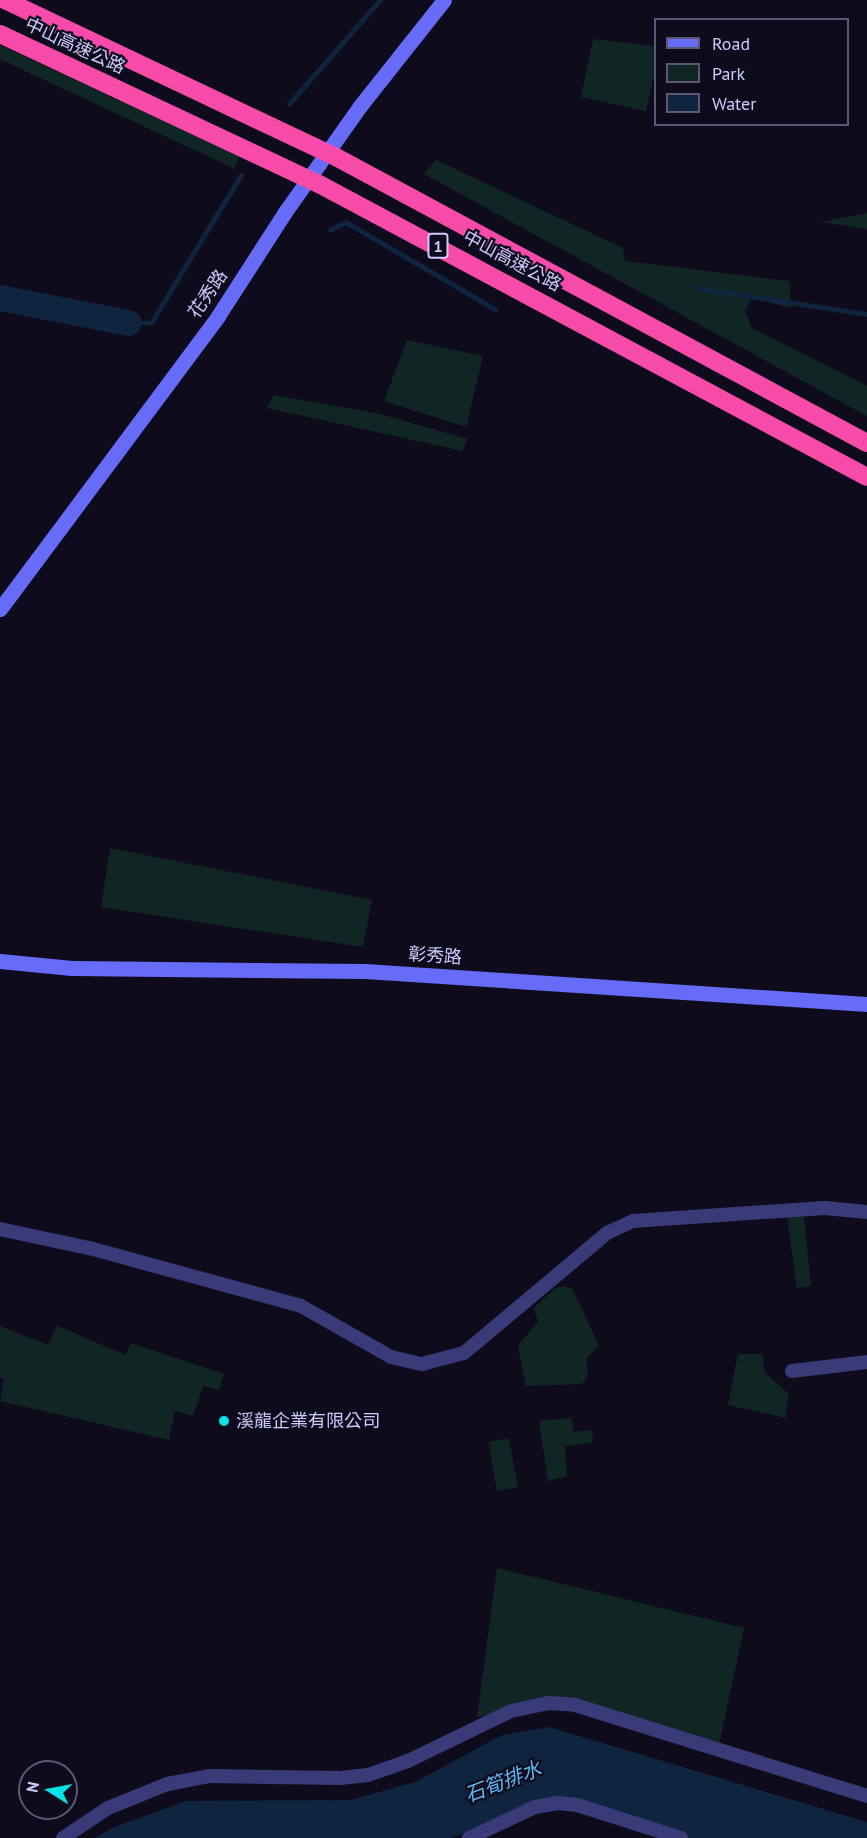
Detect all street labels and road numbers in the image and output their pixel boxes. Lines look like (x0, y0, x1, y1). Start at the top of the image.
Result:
street label: 中山高速公路 (21, 13, 129, 79)
street label: 中山高速公路 (459, 226, 565, 296)
road number: 1 (426, 233, 450, 259)
street label: 花秀路 (184, 266, 232, 322)
street label: 彰秀路 (407, 943, 463, 969)

